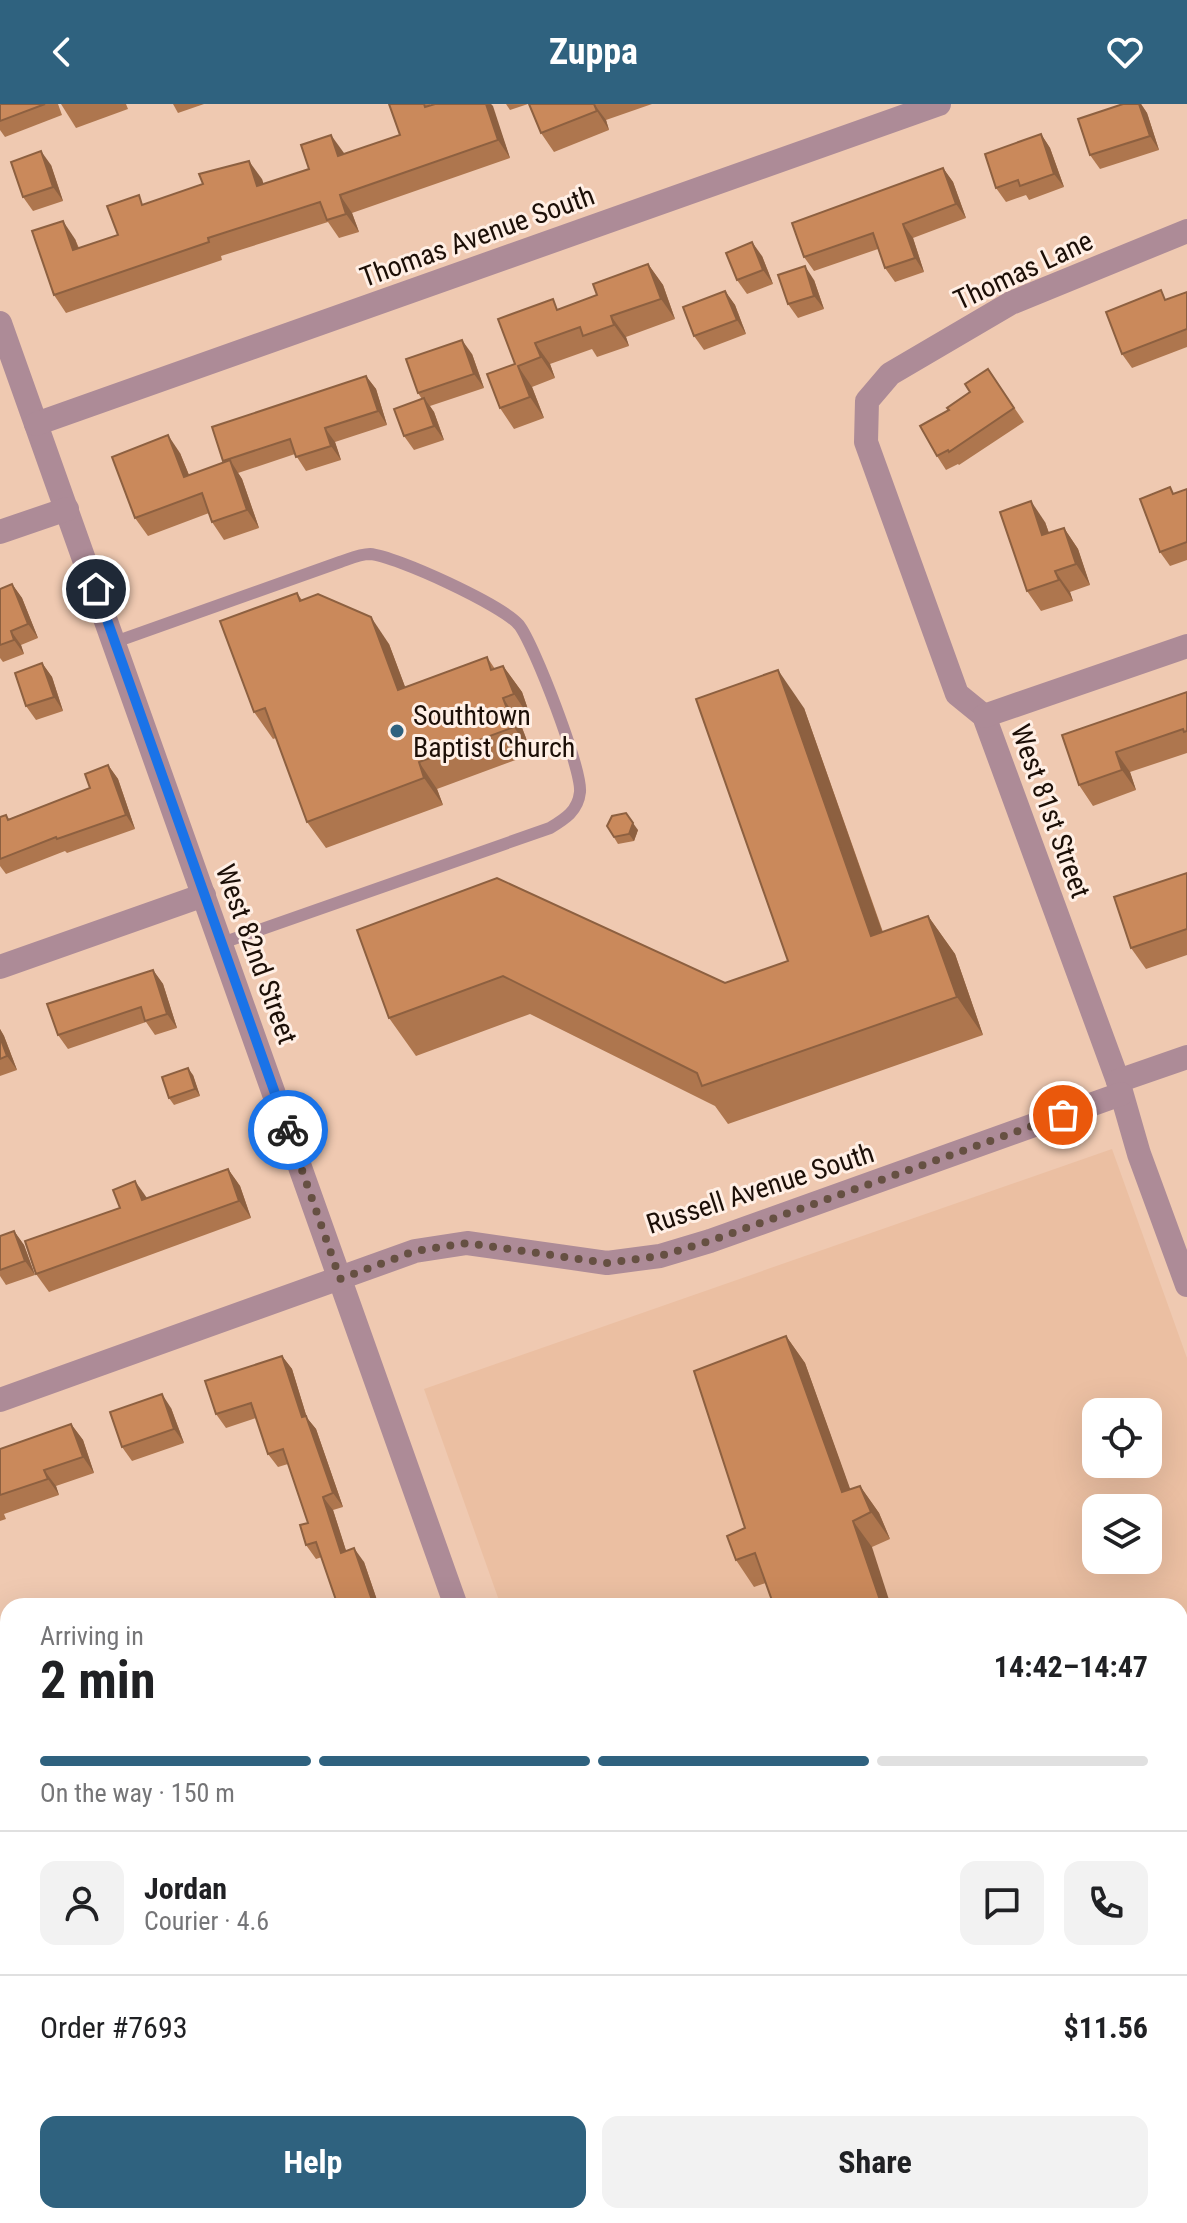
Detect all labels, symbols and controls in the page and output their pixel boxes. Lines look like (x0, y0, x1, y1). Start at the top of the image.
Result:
icon: back (40, 30, 84, 74)
icon: heart (1103, 30, 1147, 74)
text: Zuppa (549, 31, 638, 73)
street label: Thomas Avenue South (356, 179, 599, 294)
street label: Thomas Lane (949, 224, 1098, 317)
pin (62, 555, 130, 623)
icon: home (74, 567, 118, 611)
place label: Southtown Baptist Church (413, 699, 575, 764)
street label: West 81st Street (1004, 720, 1097, 902)
marker: Southtown Baptist Church (388, 722, 406, 740)
street label: West 82nd Street (209, 860, 304, 1048)
pin (1029, 1081, 1097, 1149)
courier (248, 1090, 328, 1170)
icon: bag (1041, 1093, 1085, 1137)
icon: bike (266, 1108, 310, 1152)
street label: Russell Avenue South (642, 1136, 878, 1241)
map controls (1082, 1398, 1162, 1574)
button: locate (1082, 1398, 1162, 1478)
button: layers (1082, 1494, 1162, 1574)
text: Arriving in (40, 1621, 144, 1651)
text: 14:42–14:47 (994, 1649, 1148, 1684)
text: 2 min (40, 1650, 156, 1711)
text: On the way · 150 m (40, 1778, 235, 1808)
button: person (40, 1861, 124, 1945)
button: chat (960, 1861, 1044, 1945)
button: phone (1064, 1861, 1148, 1945)
text: Jordan (144, 1871, 227, 1906)
text: Courier · 4.6 (144, 1906, 269, 1936)
text: Order #7693 (40, 2010, 188, 2045)
text: $11.56 (1063, 2010, 1148, 2045)
button: Help (40, 2116, 586, 2208)
button: Share (602, 2116, 1148, 2208)

